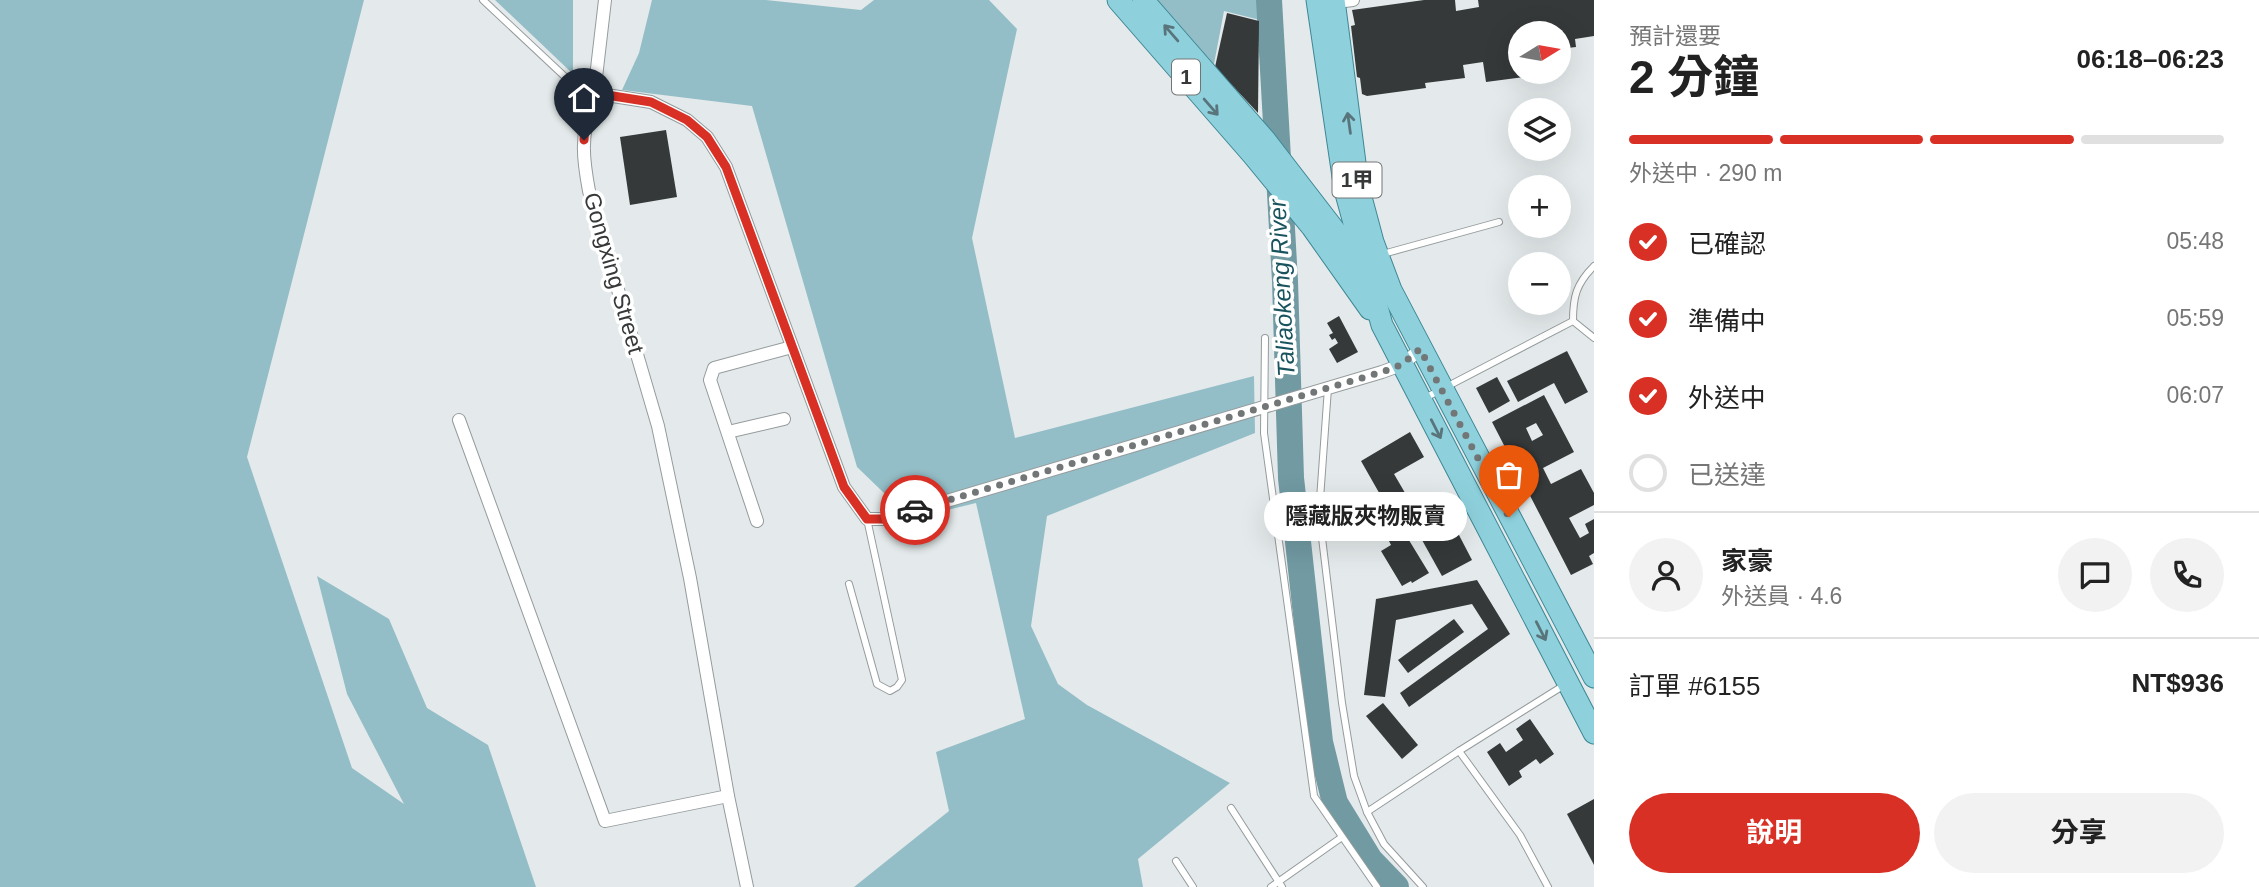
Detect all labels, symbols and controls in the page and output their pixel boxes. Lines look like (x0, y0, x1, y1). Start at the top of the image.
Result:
north arrow (1508, 21, 1572, 84)
map controls (1508, 21, 1571, 315)
text: 預計還要 (1629, 23, 1721, 49)
one-way arrow (1164, 24, 1180, 42)
text: 06:18–06:23 (2077, 44, 2224, 74)
text: 2 分鐘 (1629, 51, 1759, 103)
road number: 1 (1172, 60, 1200, 94)
pin (554, 68, 614, 140)
icon: home (565, 79, 603, 117)
one-way arrow (1203, 98, 1219, 116)
button: layers (1508, 98, 1571, 161)
one-way arrow (1343, 112, 1356, 134)
text: 外送中 · 290 m (1629, 160, 1782, 186)
road number: 1甲 (1332, 162, 1382, 198)
button: + (1508, 175, 1571, 238)
street label: Gongxing Street (579, 190, 650, 357)
water label: Taliaokeng River (1263, 198, 1300, 378)
icon: check (1629, 223, 1667, 261)
text: 05:48 (2166, 228, 2224, 254)
text: 已確認 (1688, 229, 1766, 259)
button: − (1508, 252, 1571, 315)
icon: check (1629, 300, 1667, 338)
text: 05:59 (2166, 305, 2224, 331)
text: 準備中 (1688, 306, 1766, 336)
icon: check (1629, 377, 1667, 415)
text: 06:07 (2166, 382, 2224, 408)
text: 外送中 (1688, 383, 1766, 413)
one-way arrow (1429, 418, 1443, 439)
pin (1479, 445, 1539, 517)
icon: bag (1490, 456, 1528, 494)
text: 已送達 (1688, 460, 1766, 490)
courier (880, 475, 950, 545)
icon: car (896, 491, 934, 529)
callout: 隱藏版夾物販賣 (1264, 492, 1467, 542)
text: 隱藏版夾物販賣 (1285, 503, 1446, 529)
button: person (1629, 538, 1703, 612)
button: chat (2058, 538, 2132, 612)
button: phone (2150, 538, 2224, 612)
text: 家豪 (1721, 546, 1773, 576)
text: 外送員 · 4.6 (1721, 583, 1842, 609)
one-way arrow (1534, 620, 1548, 641)
text: NT$936 (2132, 668, 2224, 698)
text: 訂單 #6155 (1629, 671, 1761, 701)
button: 說明 (1629, 793, 1920, 873)
button: 分享 (1934, 793, 2224, 873)

